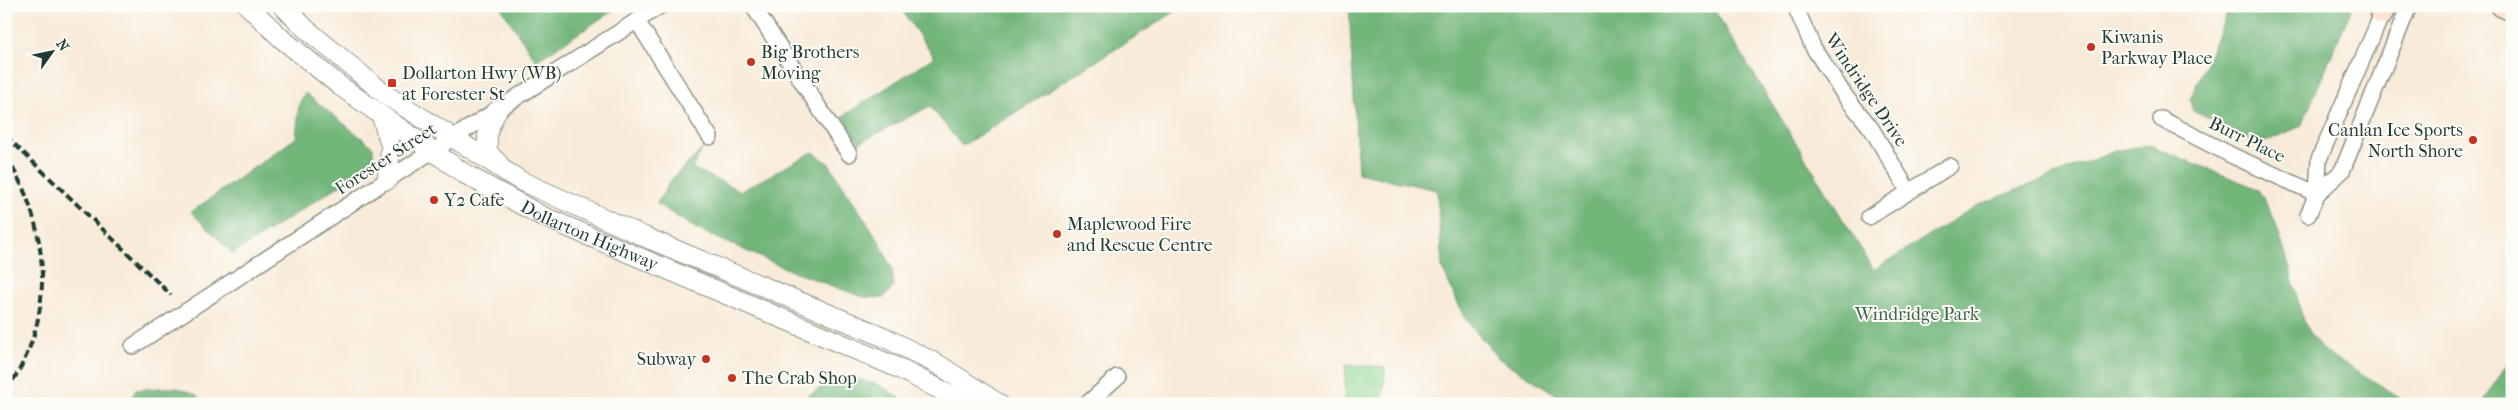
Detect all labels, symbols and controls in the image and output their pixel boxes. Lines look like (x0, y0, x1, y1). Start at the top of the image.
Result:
place label: Kiwanis Parkway Place (2101, 27, 2213, 69)
north arrow (28, 28, 78, 78)
street label: Windridge Drive (1820, 29, 1912, 151)
text: N (52, 36, 73, 55)
marker: Kiwanis Parkway Place (2085, 41, 2097, 53)
place label: Big Brothers Moving (761, 42, 860, 84)
marker: Big Brothers Moving (745, 56, 757, 68)
place label: Dollarton Hwy (WB) at Forester St (402, 63, 562, 105)
marker: Dollarton Hwy (WB) at Forester St (386, 77, 398, 89)
street label: Burr Place (2206, 113, 2289, 167)
street label: Forester Street (332, 118, 441, 199)
place label: Canlan Ice Sports North Shore (2328, 120, 2463, 162)
marker: Canlan Ice Sports North Shore (2467, 134, 2479, 146)
place label: Y2 Cafe (443, 190, 504, 211)
marker: Y2 Cafe (428, 194, 440, 206)
street label: Dollarton Highway (517, 196, 663, 275)
place label: Maplewood Fire and Rescue Centre (1067, 214, 1213, 256)
marker: Maplewood Fire and Rescue Centre (1051, 228, 1063, 240)
park label: Windridge Park (1854, 304, 1980, 325)
place label: Subway (637, 349, 697, 370)
marker: Subway (700, 353, 712, 365)
place label: The Crab Shop (742, 368, 857, 389)
marker: The Crab Shop (726, 372, 738, 384)

